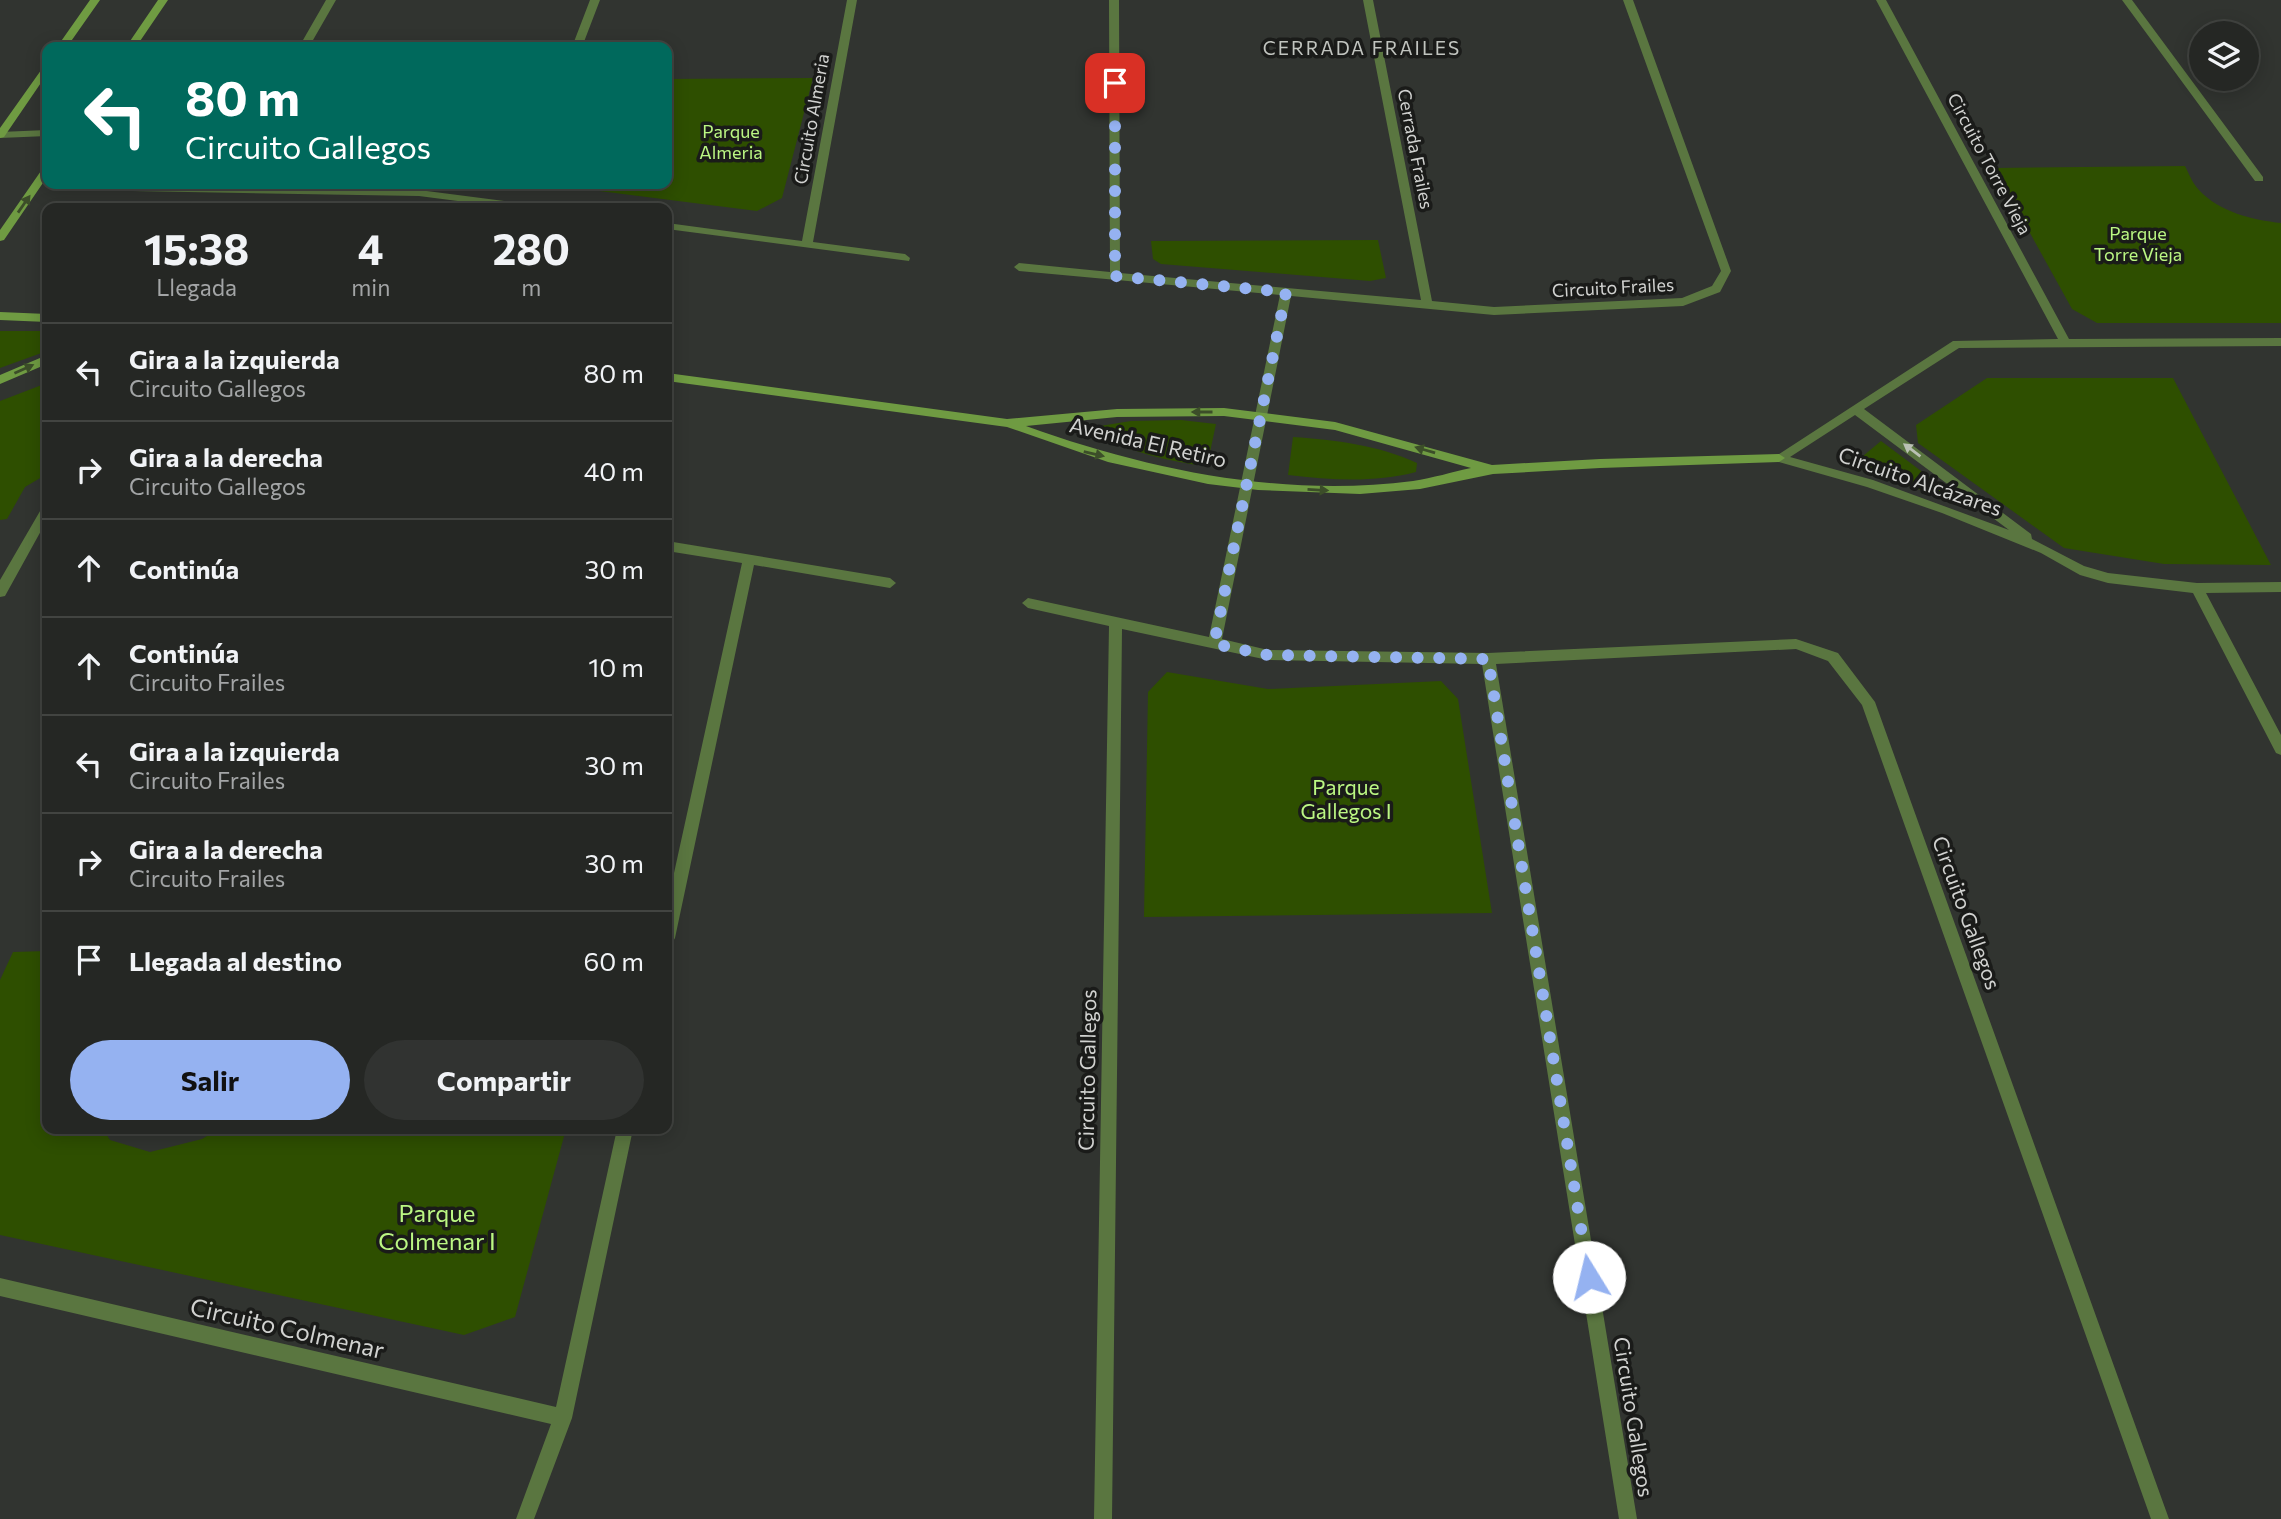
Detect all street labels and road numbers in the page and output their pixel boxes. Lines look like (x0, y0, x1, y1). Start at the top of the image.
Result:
street label: Circuito Almeria (789, 52, 833, 186)
street label: Cerrada Frailes (1394, 87, 1438, 211)
street label: Circuito Torre Vieja (1943, 89, 2037, 238)
street label: Circuito Frailes (1551, 273, 1675, 301)
street label: Avenida El Retiro (1067, 411, 1229, 472)
street label: Circuito Alcázares (1835, 441, 2006, 520)
street label: Circuito Gallegos (1928, 832, 2007, 993)
street label: Circuito Gallegos (1073, 989, 1100, 1151)
street label: Circuito Colmenar (188, 1291, 388, 1364)
street label: Circuito Gallegos (1610, 1335, 1659, 1498)

